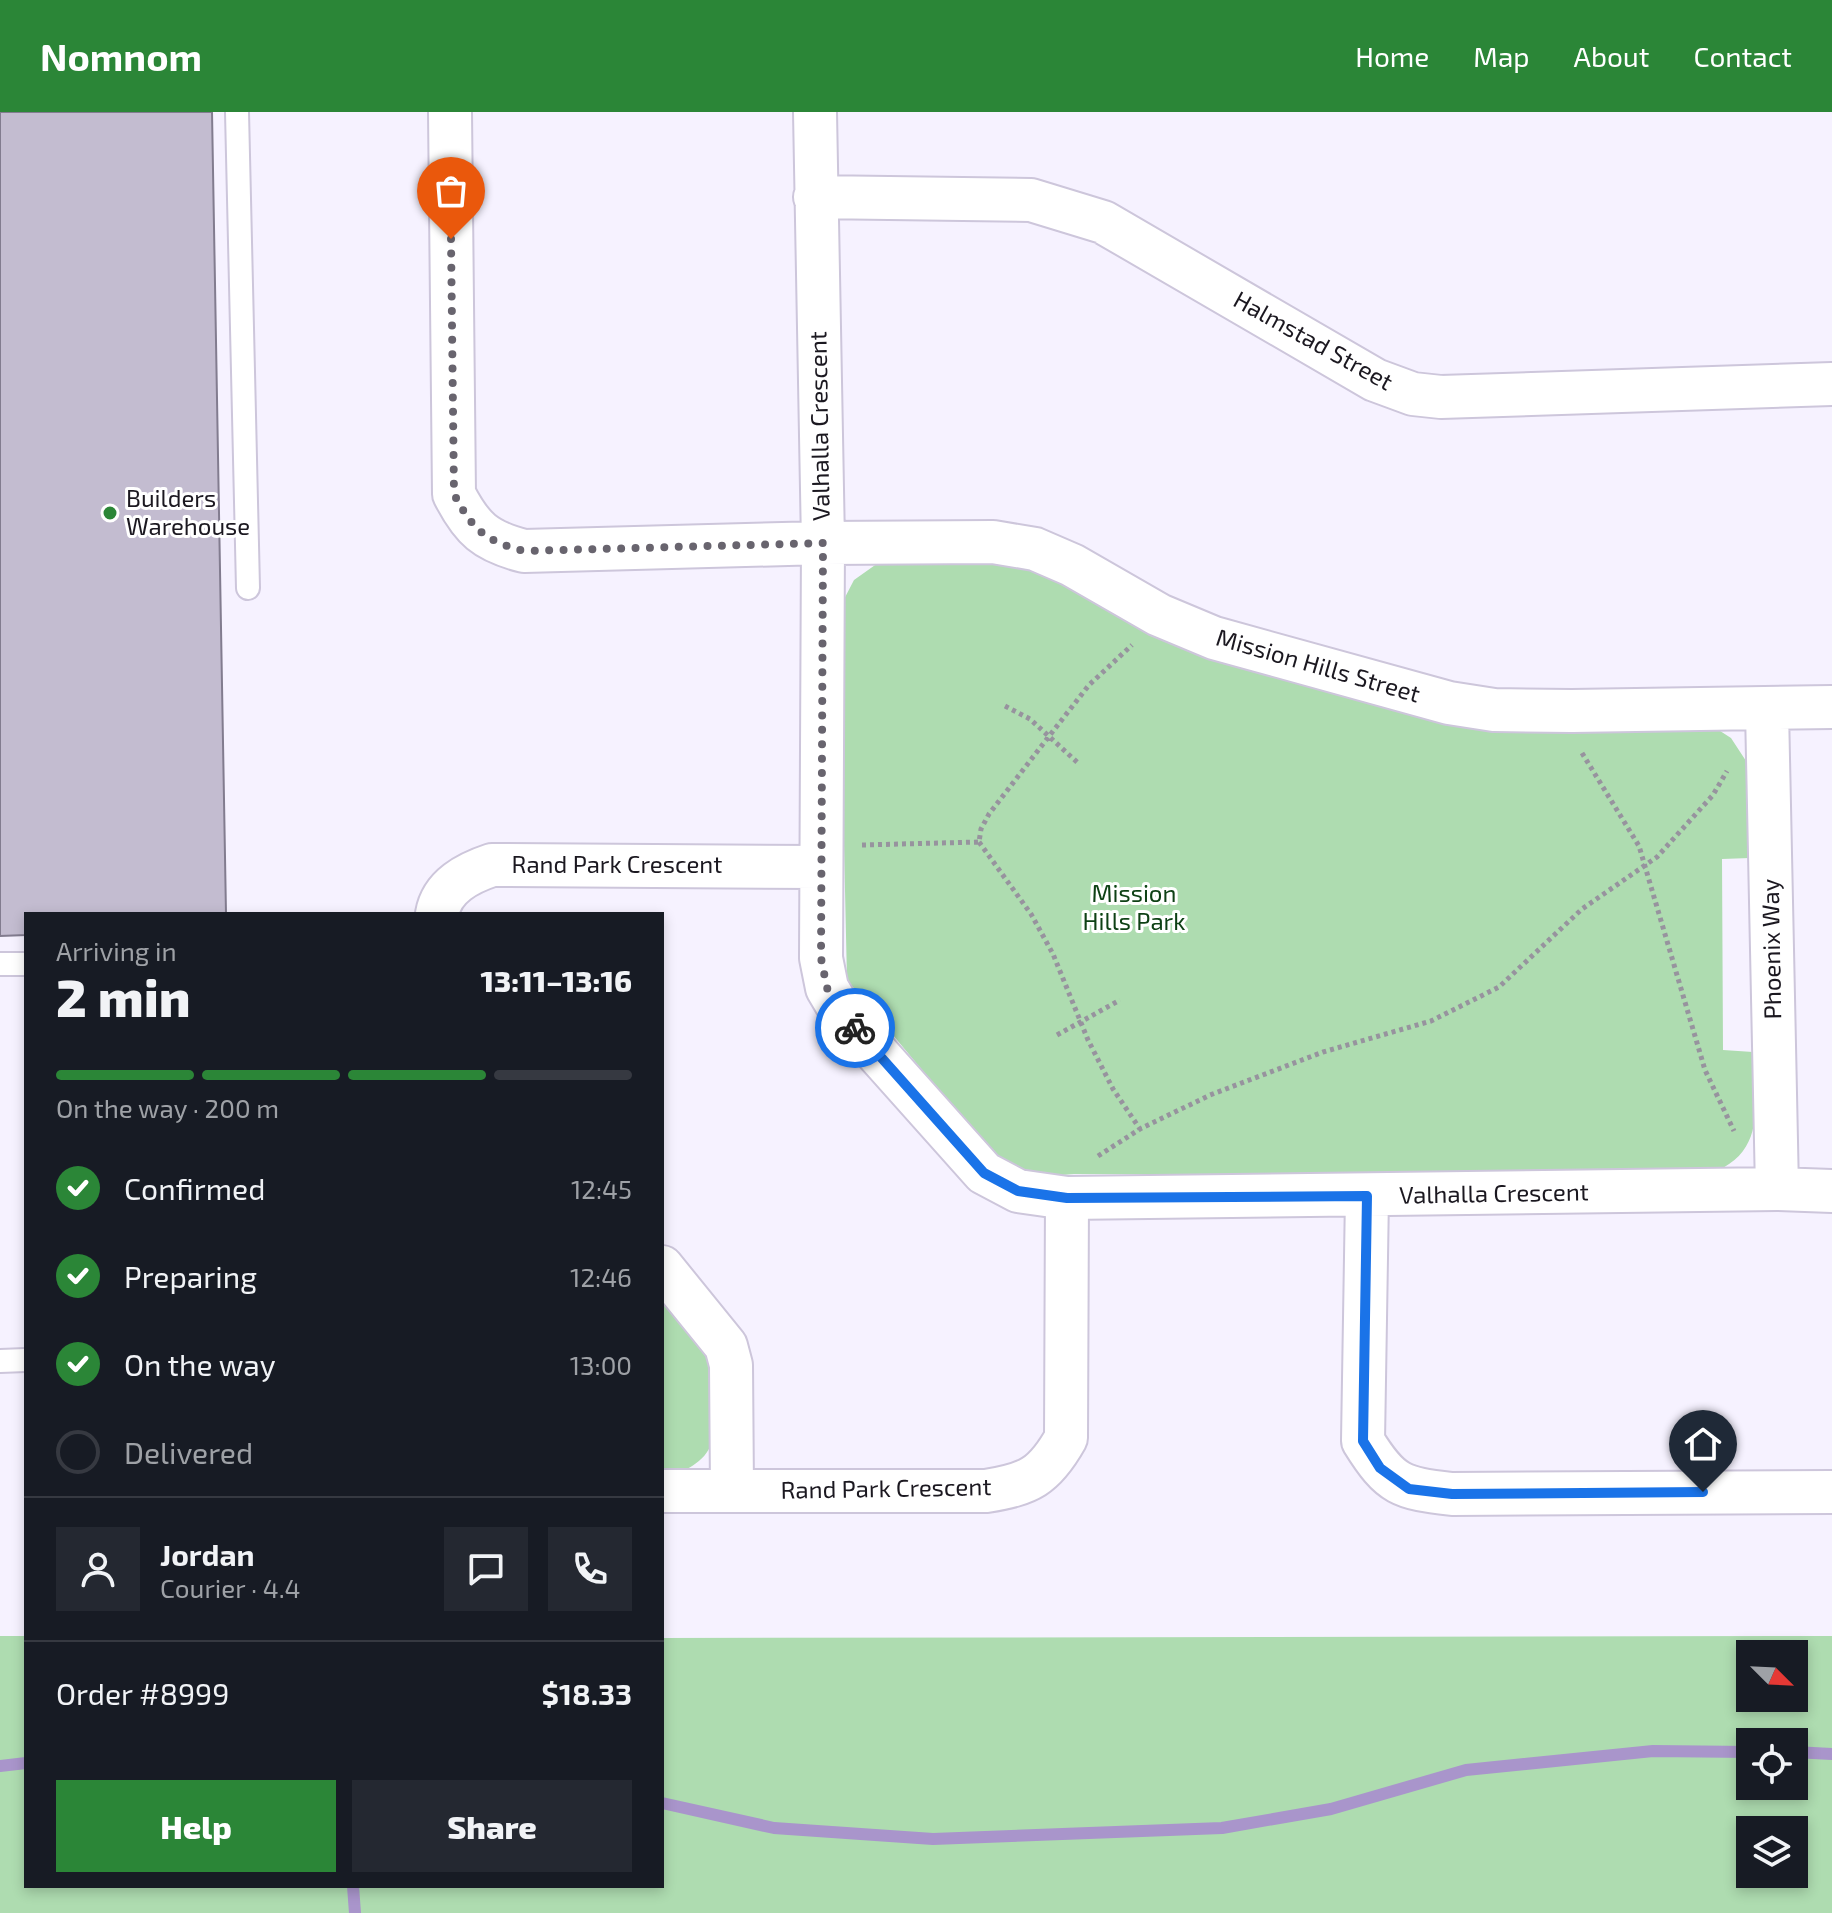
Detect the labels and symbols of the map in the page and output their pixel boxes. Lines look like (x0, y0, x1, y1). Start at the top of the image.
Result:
pin (417, 157, 485, 239)
street label: Halmstad Street (1229, 284, 1398, 395)
street label: Valhalla Crescent (802, 331, 835, 521)
place label: Builders Warehouse (126, 483, 250, 540)
marker: Builders Warehouse (101, 504, 119, 522)
street label: Mission Hills Street (1213, 622, 1424, 708)
street label: Rand Park Crescent (512, 849, 722, 878)
park label: Mission Hills Park (1083, 878, 1185, 935)
street label: Phoenix Way (1755, 878, 1786, 1020)
courier (815, 988, 895, 1068)
street label: Valhalla Crescent (1399, 1176, 1589, 1209)
pin (1669, 1410, 1737, 1492)
street label: Rand Park Crescent (780, 1471, 992, 1504)
north arrow (1736, 1640, 1808, 1712)

